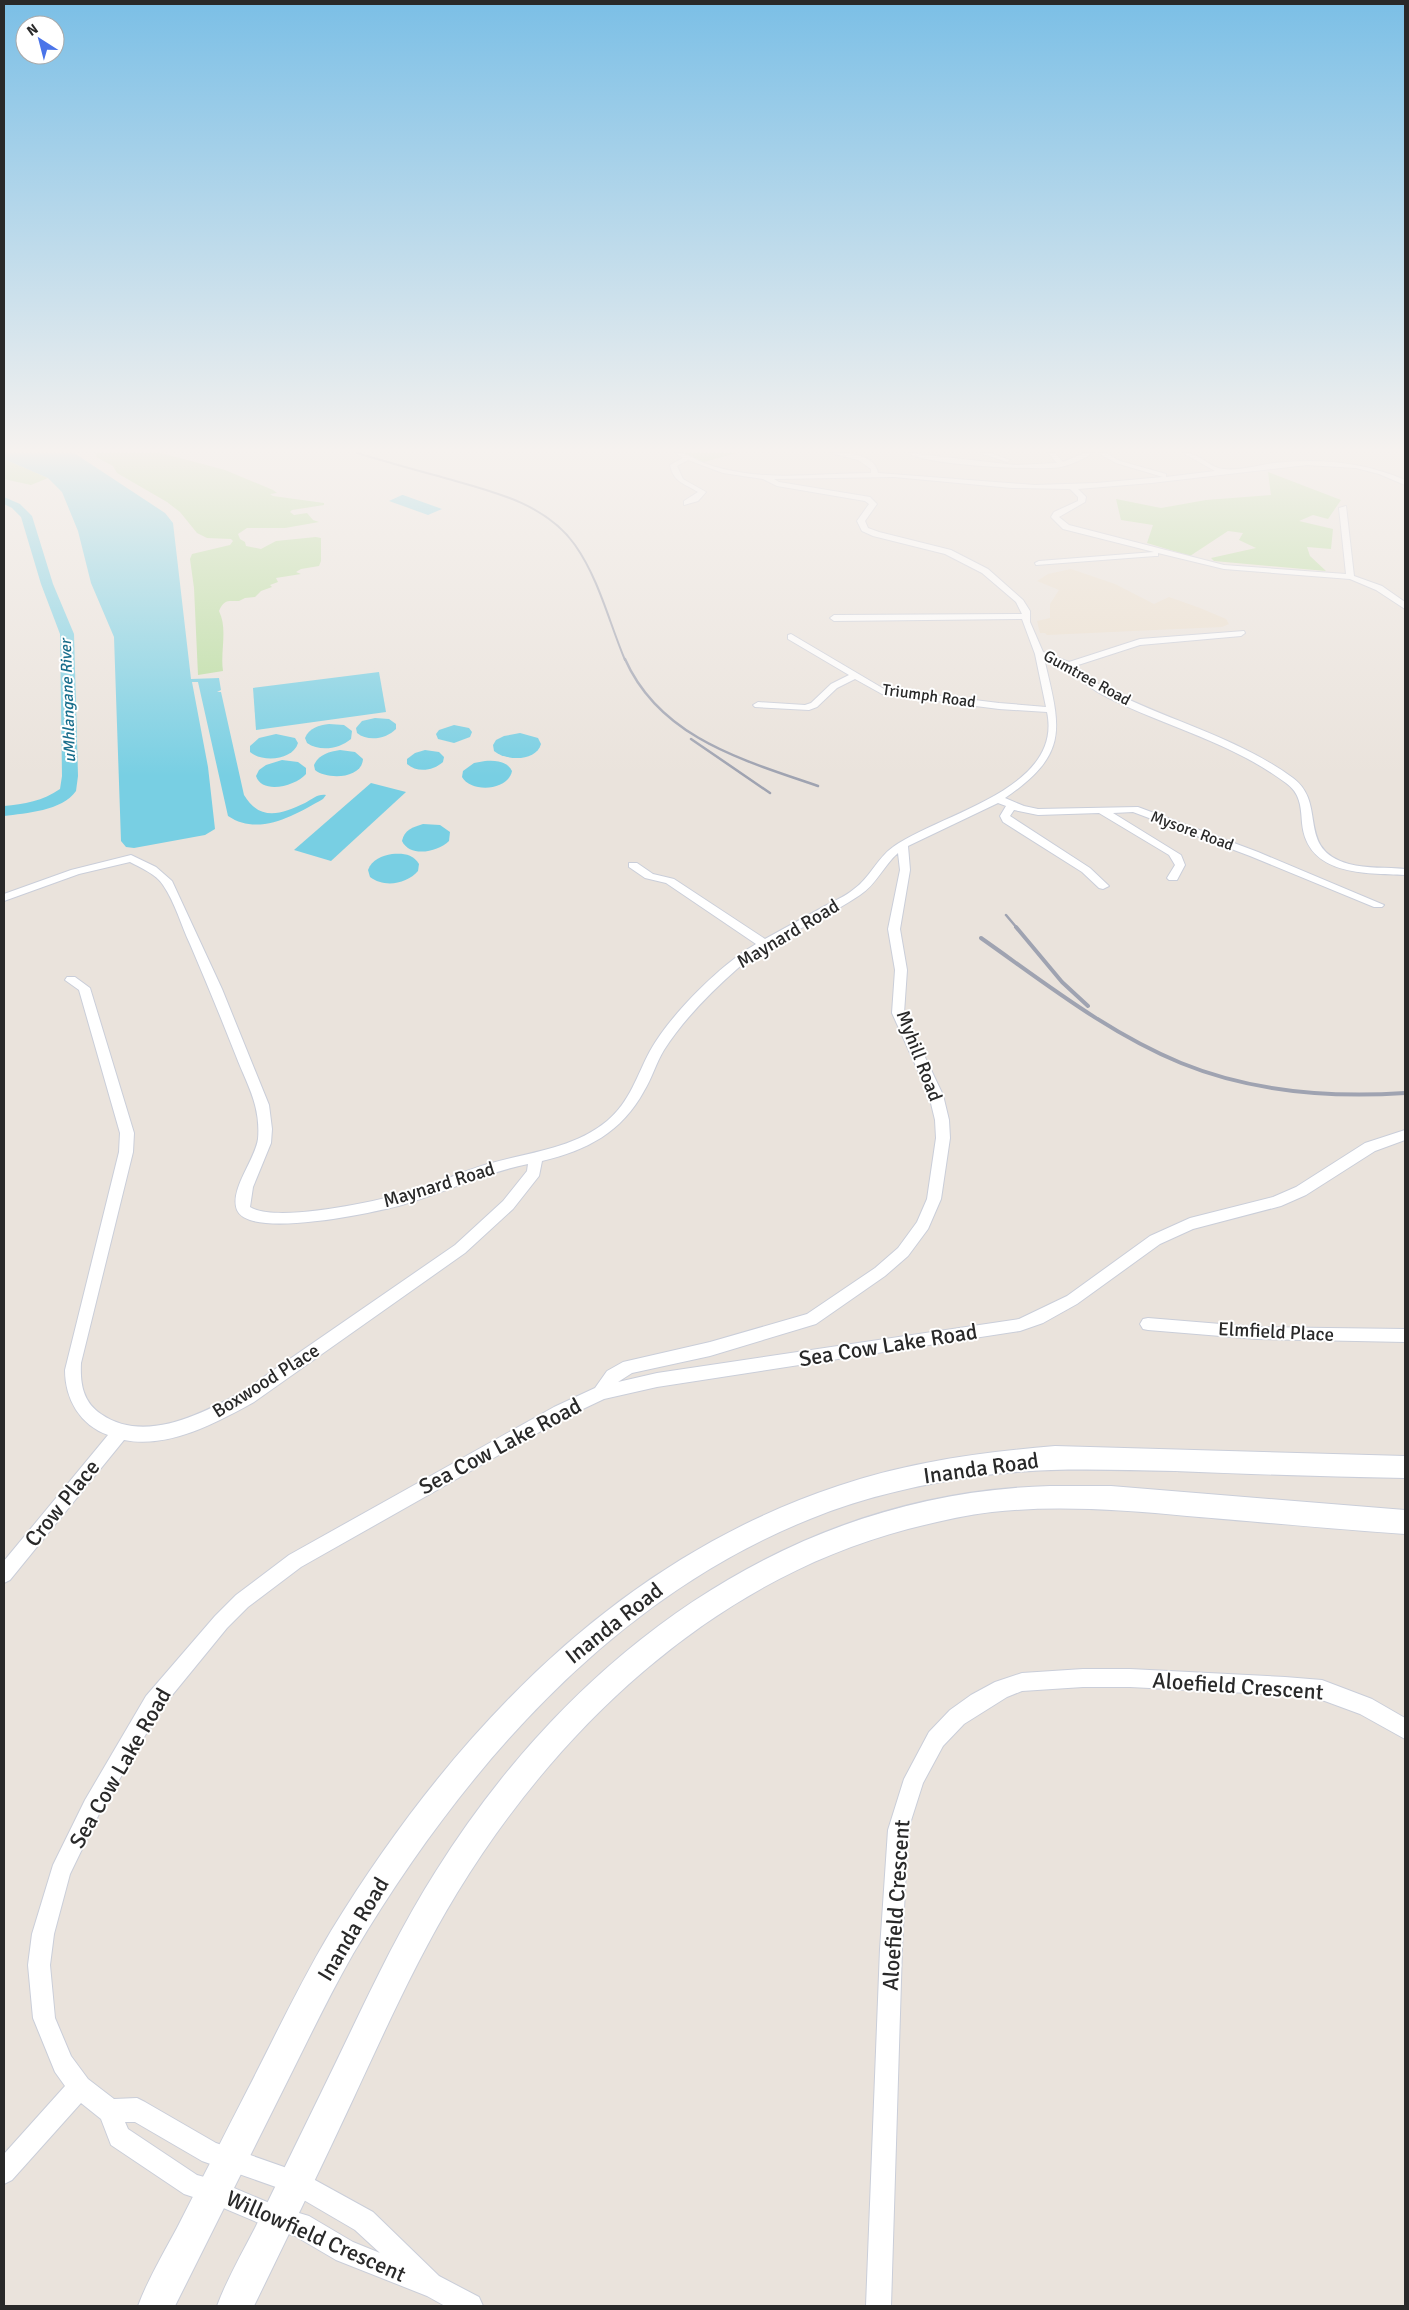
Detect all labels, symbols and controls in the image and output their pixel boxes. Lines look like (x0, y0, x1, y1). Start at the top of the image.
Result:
north arrow (15, 15, 65, 65)
text: N (24, 20, 42, 40)
water label: uMhlangane River (56, 637, 80, 763)
street label: Gumtree Road (1040, 646, 1134, 710)
street label: Triumph Road (881, 680, 977, 712)
street label: Mysore Road (1148, 807, 1236, 855)
street label: Maynard Road (732, 894, 844, 974)
street label: Myhill Road (891, 1007, 947, 1105)
street label: Maynard Road (380, 1157, 498, 1213)
street label: Elmfield Place (1217, 1317, 1335, 1347)
street label: Sea Cow Lake Road (797, 1318, 979, 1372)
street label: Boxwood Place (208, 1339, 324, 1423)
street label: Sea Cow Lake Road (414, 1392, 586, 1500)
street label: Inanda Road (922, 1447, 1040, 1489)
street label: Crow Place (19, 1454, 105, 1552)
street label: Inanda Road (560, 1577, 668, 1669)
street label: Aloefield Crescent (1152, 1667, 1325, 1705)
street label: Sea Cow Lake Road (63, 1683, 177, 1853)
street label: Aloefield Crescent (877, 1818, 915, 1991)
street label: Inanda Road (311, 1872, 395, 1986)
street label: Willowfield Crescent (222, 2184, 410, 2288)

